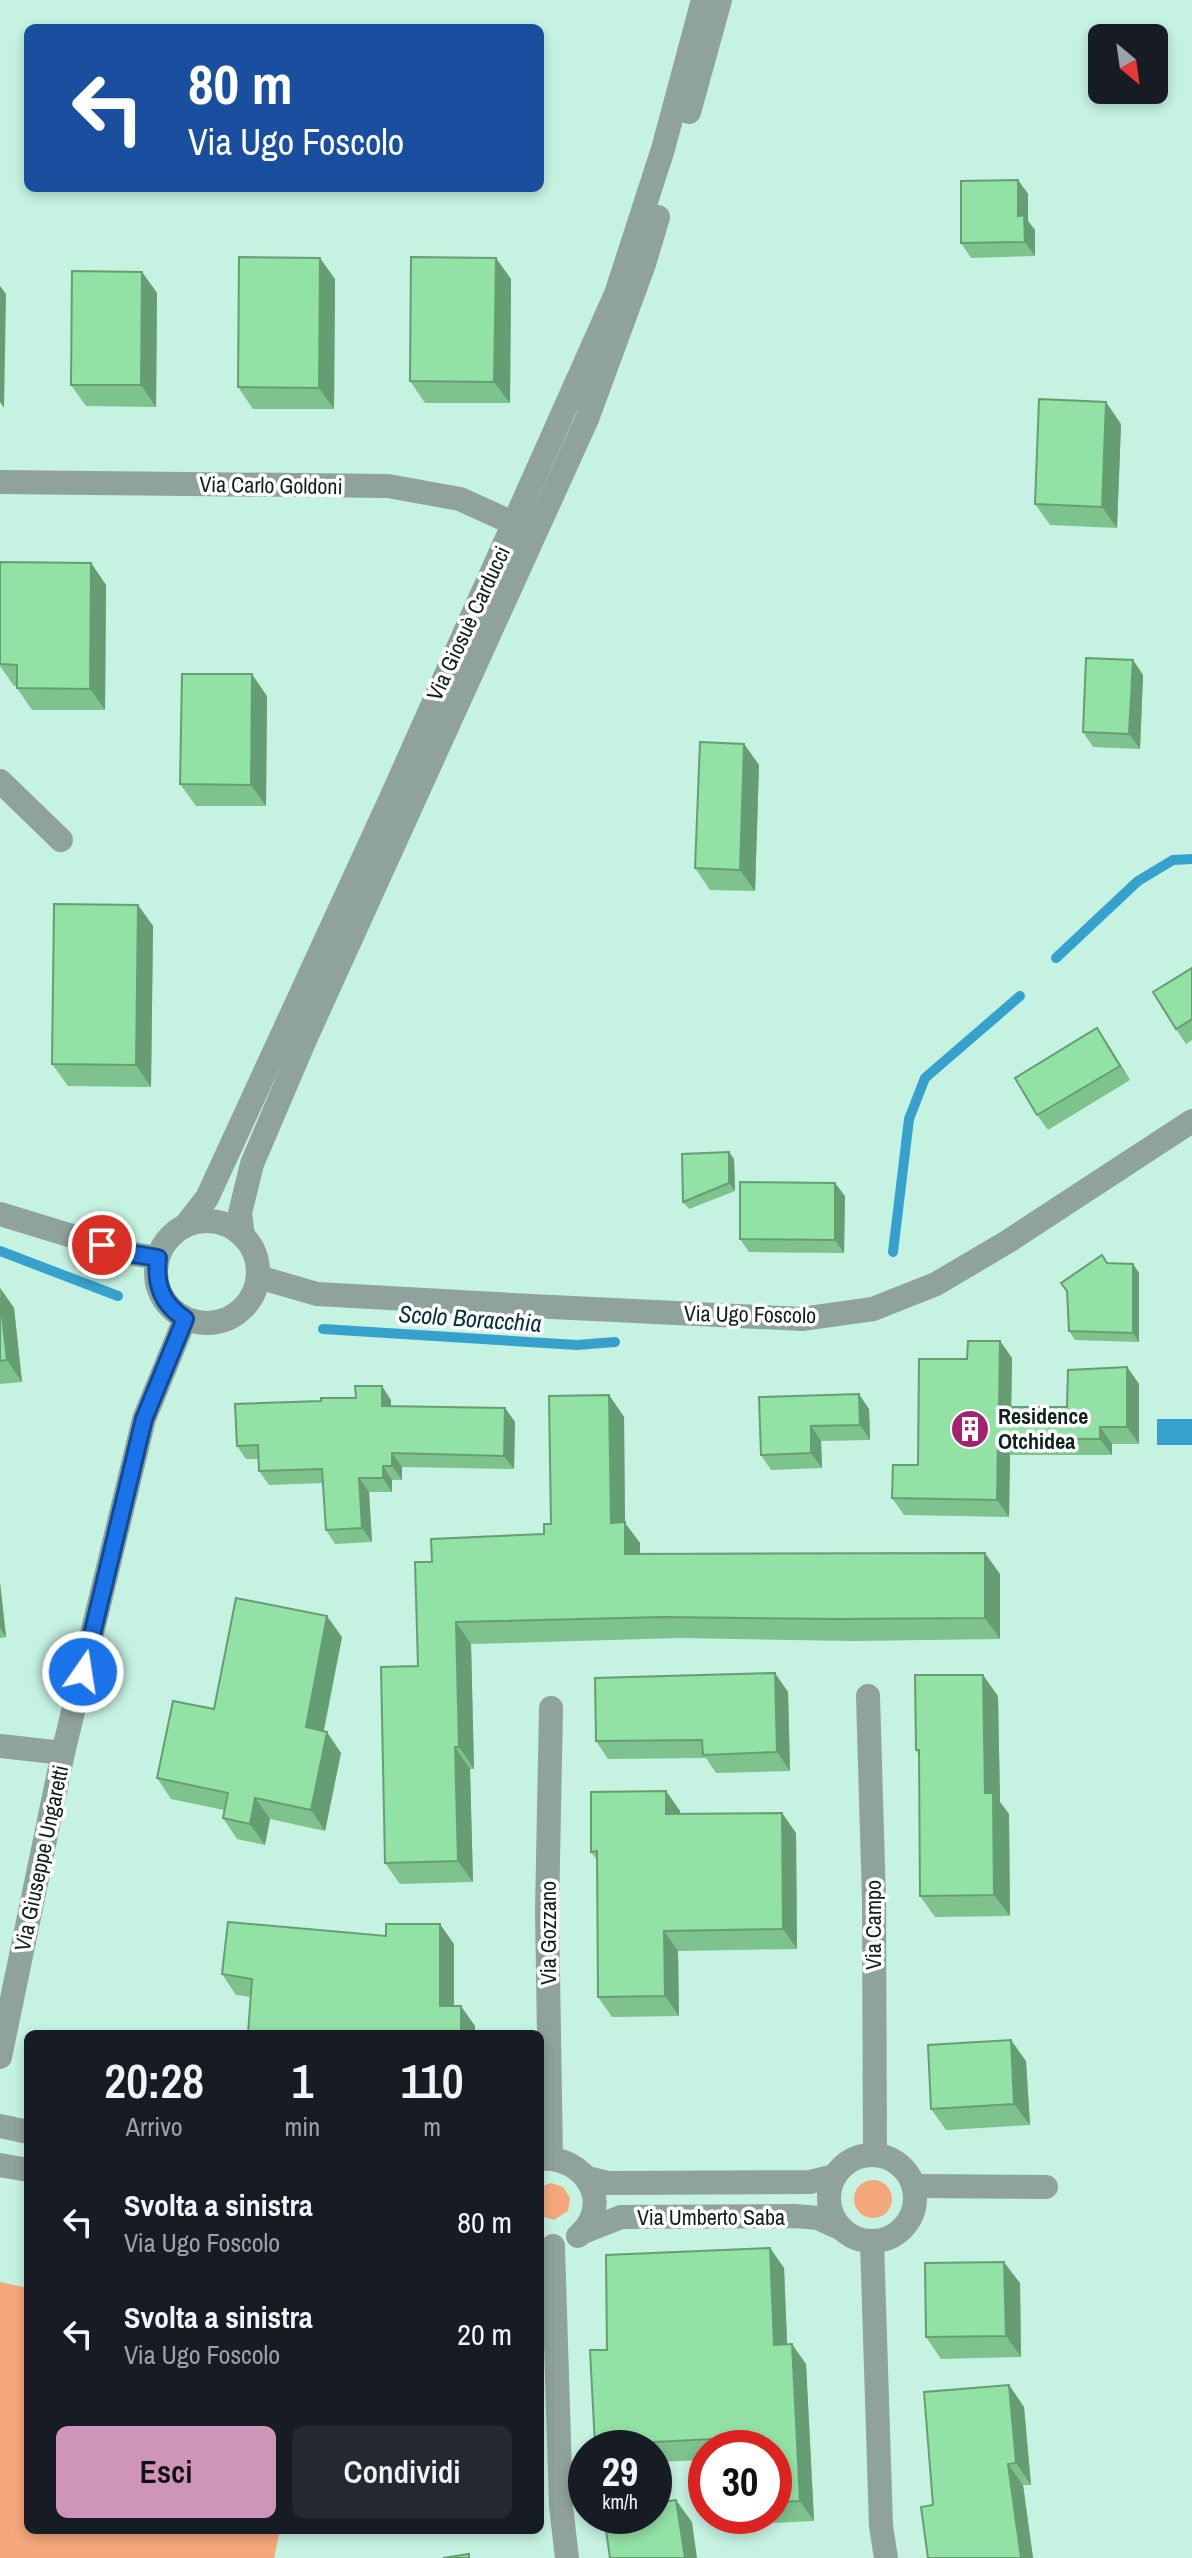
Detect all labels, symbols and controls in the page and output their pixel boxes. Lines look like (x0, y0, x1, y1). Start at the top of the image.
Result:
north arrow (1088, 24, 1168, 104)
map controls (1088, 24, 1168, 104)
text: 80 m (188, 46, 293, 121)
icon: left (56, 56, 160, 160)
text: Via Ugo Foscolo (188, 118, 404, 166)
street label: Via Carlo Goldoni (199, 469, 343, 501)
street label: Via Giosuè Carducci (419, 541, 517, 705)
pin (68, 1211, 136, 1279)
icon: arrive (80, 1223, 124, 1267)
water label: Scolo Boracchia (397, 1297, 543, 1339)
street label: Via Ugo Foscolo (684, 1298, 816, 1330)
place label: Residence Otchidea (998, 1401, 1088, 1456)
building icon: Residence Otchidea (949, 1408, 991, 1450)
position arrow (41, 1630, 125, 1714)
street label: Via Giuseppe Ungaretti (7, 1762, 75, 1954)
street label: Via Campo (858, 1880, 888, 1970)
street label: Via Gozzano (533, 1881, 563, 1985)
text: 20:28 (104, 2048, 204, 2113)
text: 1 (291, 2048, 313, 2113)
text: 110 (400, 2048, 464, 2113)
text: Arrivo (126, 2109, 183, 2144)
text: min (285, 2109, 320, 2144)
text: m (423, 2109, 441, 2144)
text: Svolta a sinistra (124, 2185, 313, 2225)
icon: left (56, 2200, 100, 2244)
text: 80 m (457, 2202, 512, 2242)
street label: Via Umberto Saba (637, 2202, 785, 2232)
text: Via Ugo Foscolo (124, 2225, 280, 2260)
text: Svolta a sinistra (124, 2297, 313, 2337)
icon: left (56, 2312, 100, 2356)
text: 20 m (457, 2314, 512, 2354)
text: Via Ugo Foscolo (124, 2337, 280, 2372)
button: Esci (56, 2426, 276, 2518)
button: Condividi (292, 2426, 512, 2518)
speed limit sign: 30 (688, 2430, 792, 2534)
text: 29 (602, 2445, 638, 2498)
text: km/h (602, 2488, 638, 2515)

